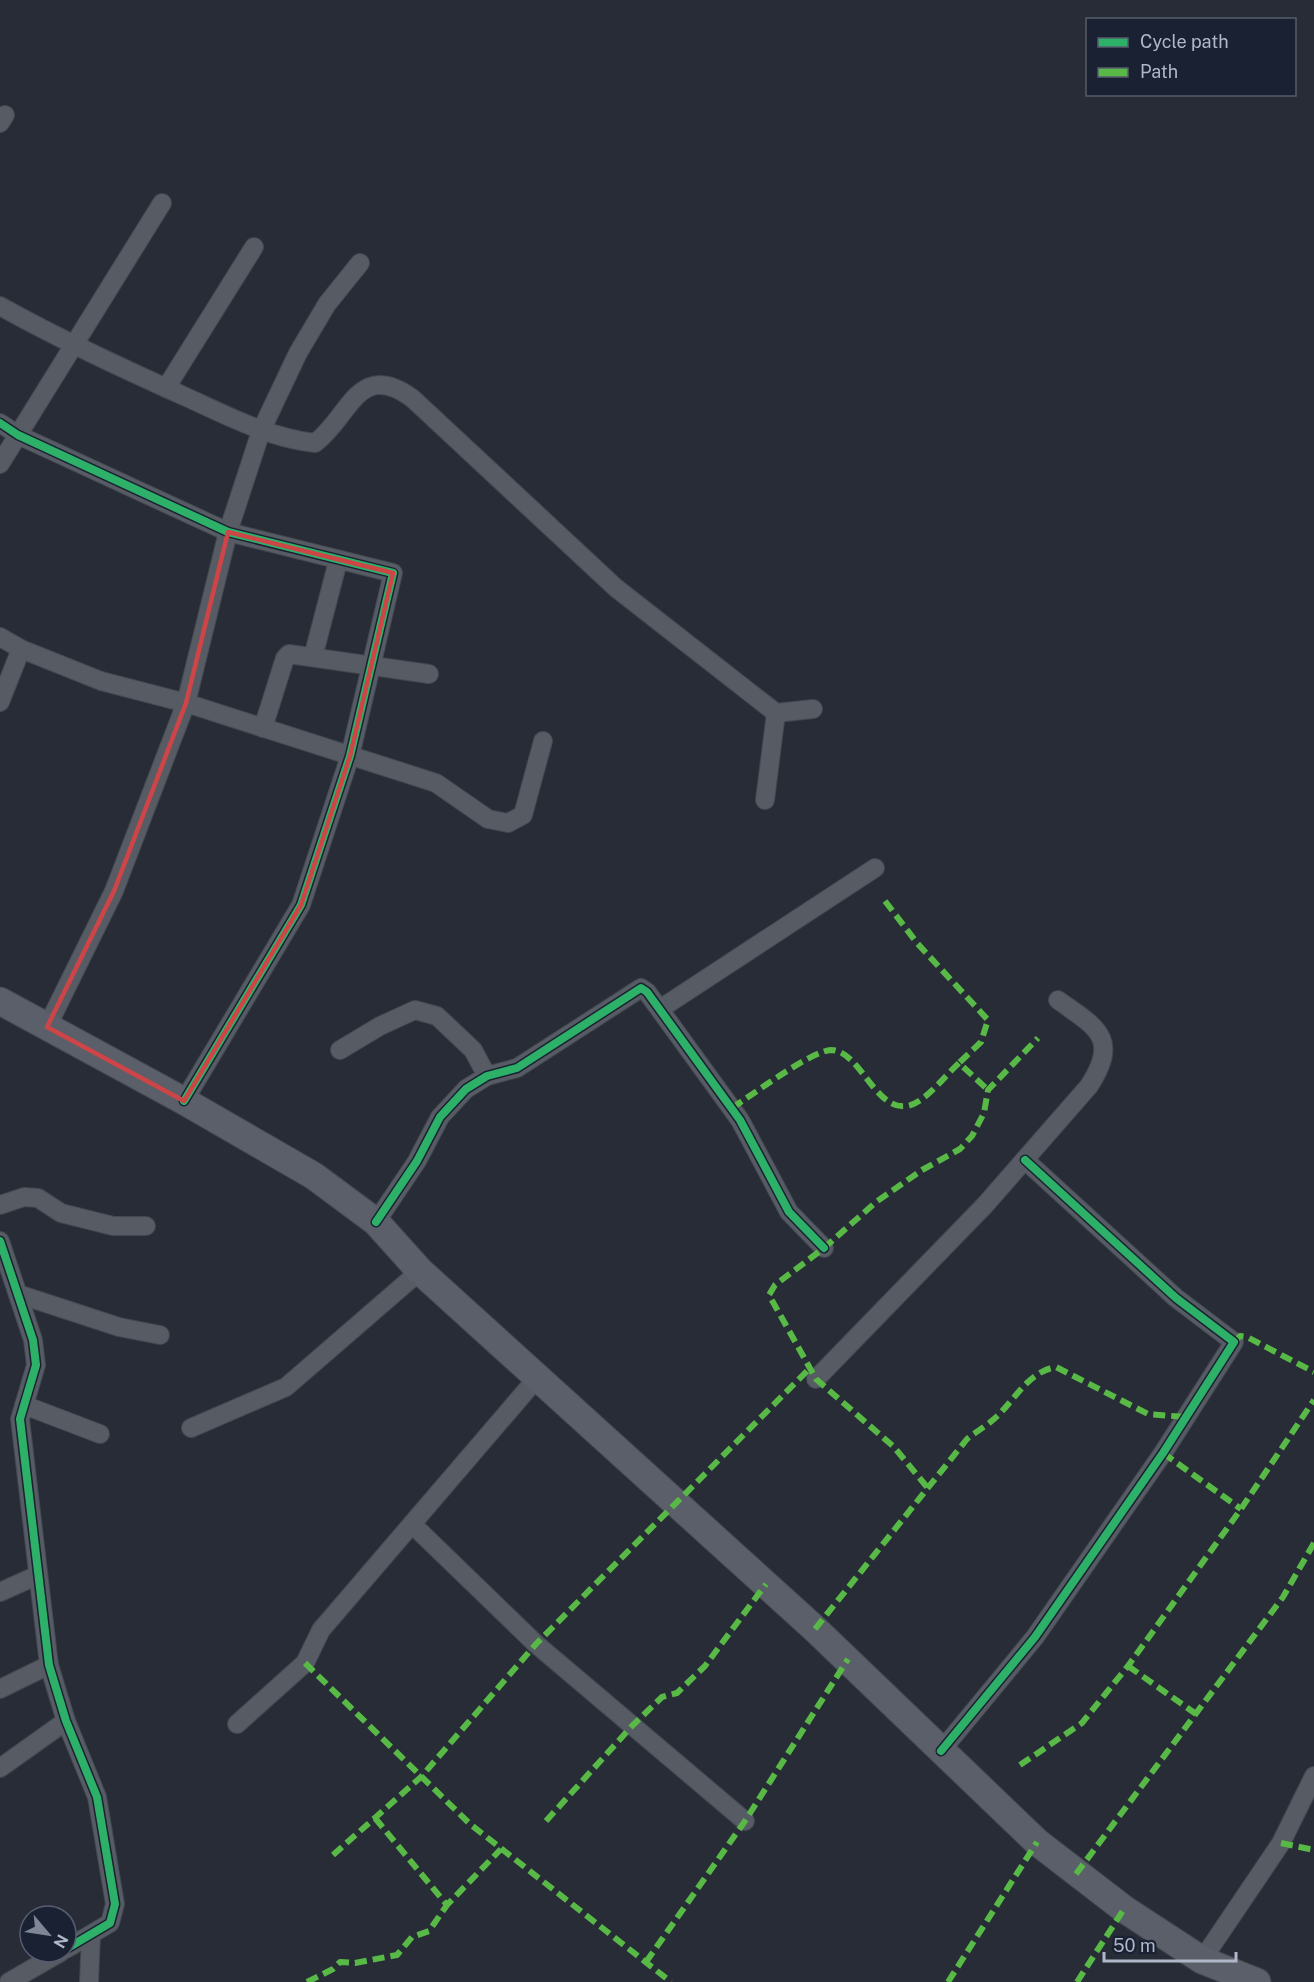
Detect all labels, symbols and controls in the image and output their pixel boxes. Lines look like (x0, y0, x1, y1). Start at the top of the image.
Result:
legend (1086, 18, 1296, 96)
text: Cycle path (1140, 31, 1229, 52)
text: Path (1140, 61, 1178, 82)
north arrow (18, 1904, 78, 1964)
scale bar (1104, 1925, 1236, 1963)
text: N (49, 1931, 72, 1951)
text: 50 m (1113, 1935, 1156, 1956)

